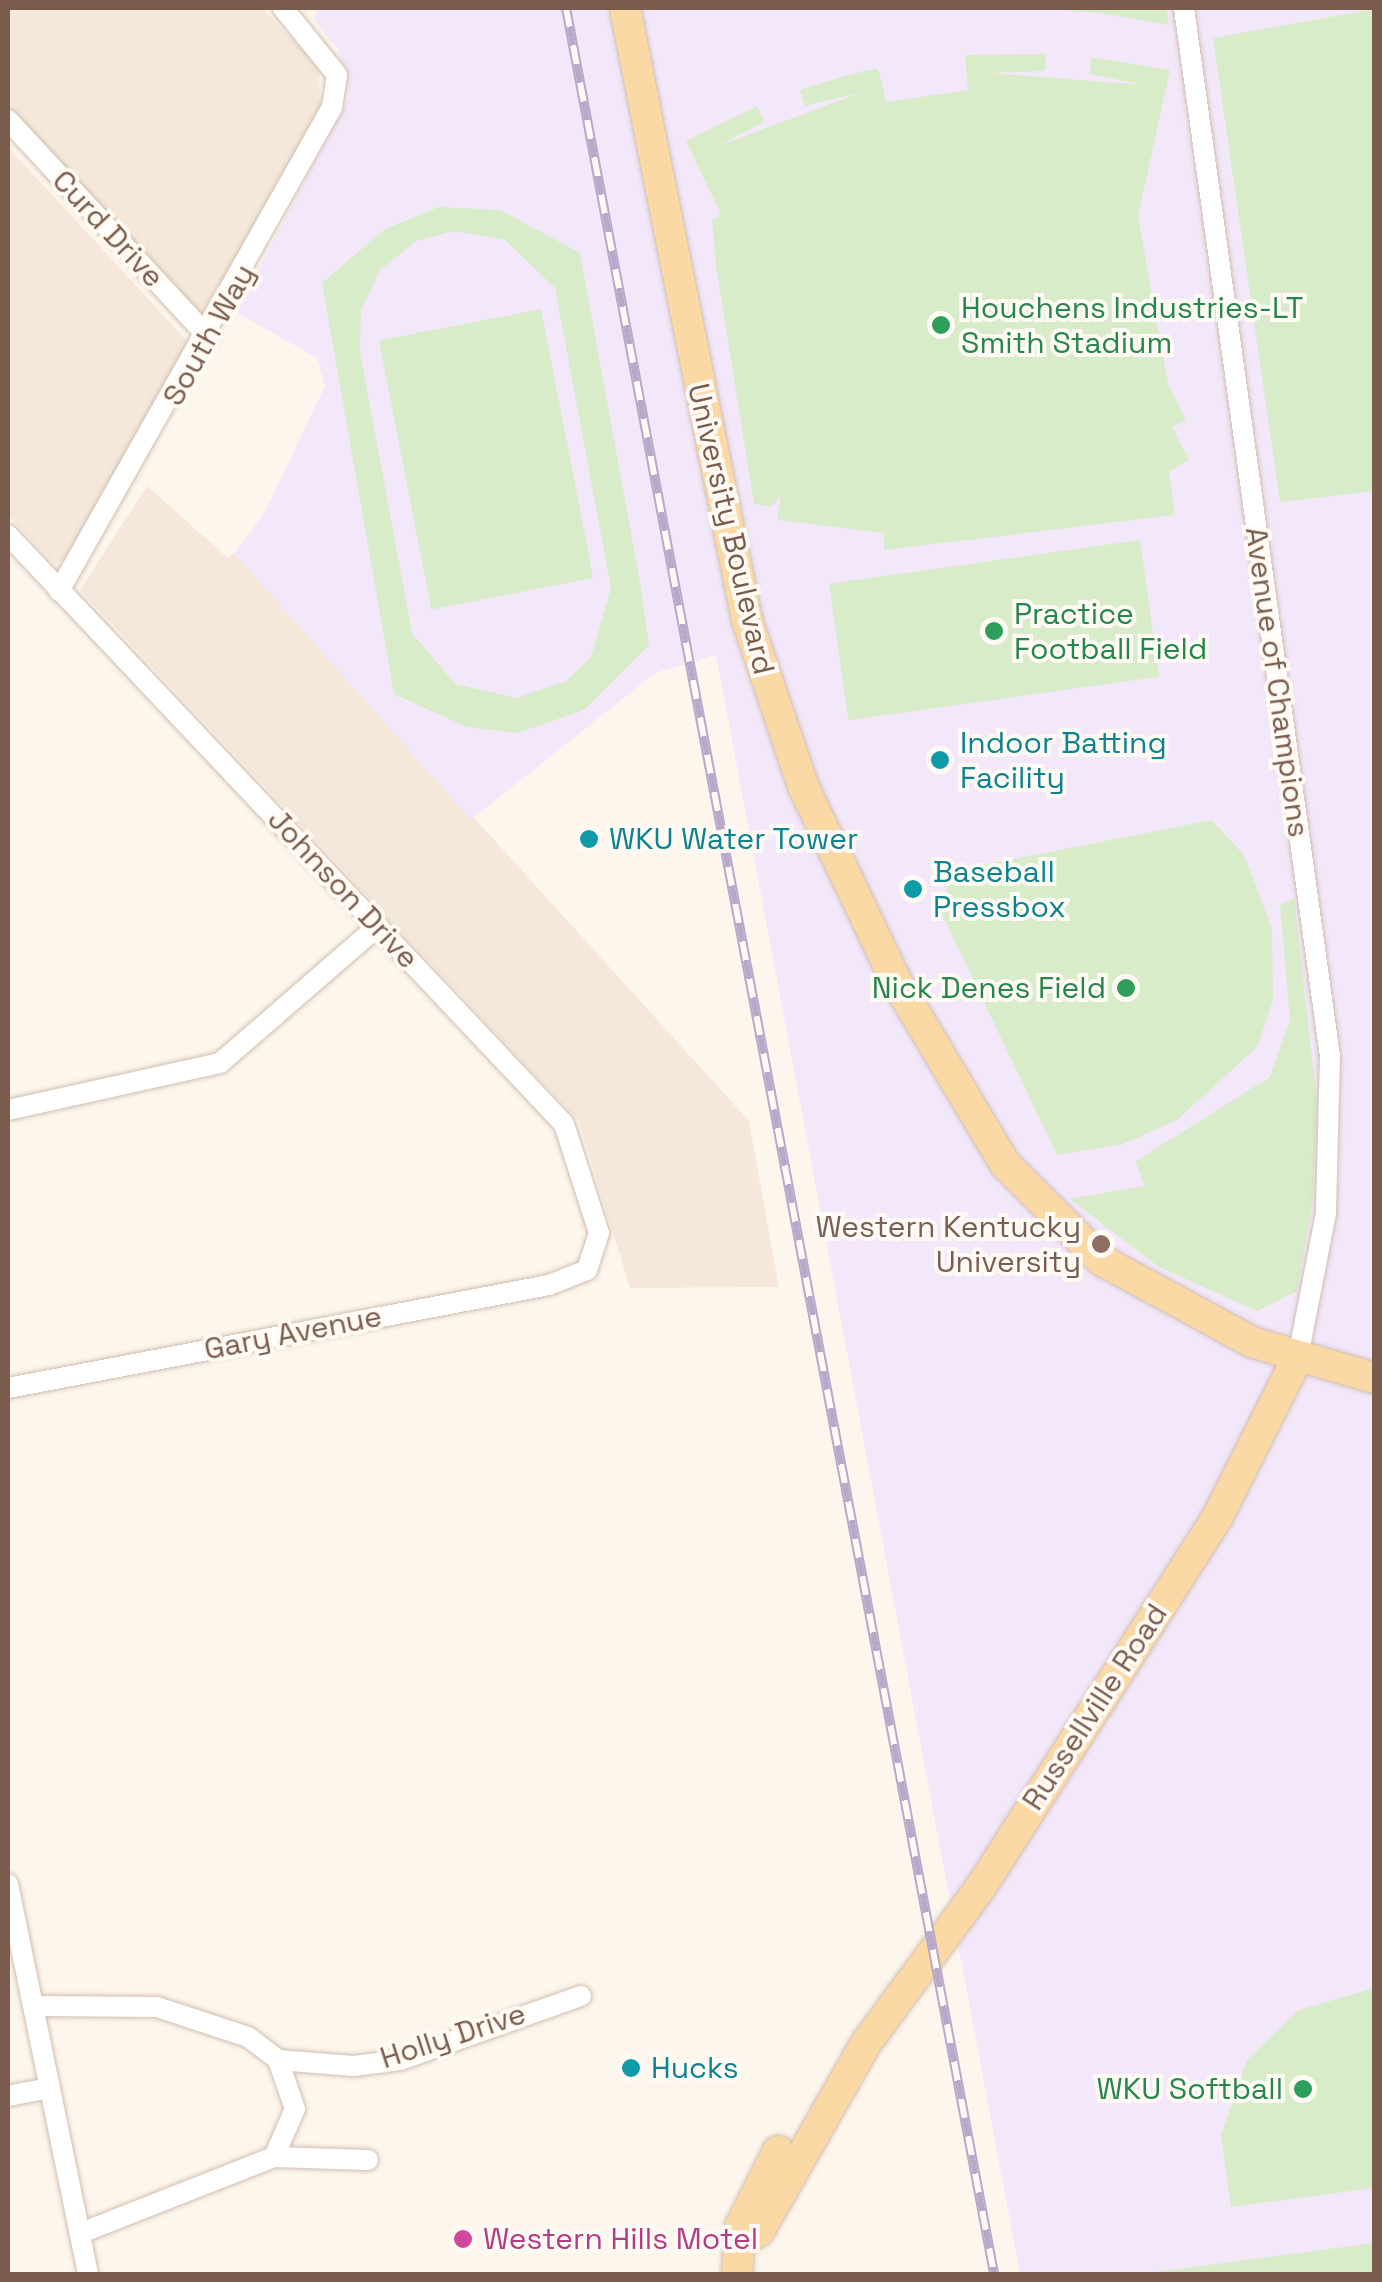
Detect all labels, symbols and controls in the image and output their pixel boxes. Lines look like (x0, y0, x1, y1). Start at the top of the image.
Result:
street label: Curd Drive (45, 163, 171, 295)
street label: South Way (155, 258, 263, 412)
place label: Houchens Industries-LT Smith Stadium (961, 290, 1303, 360)
marker: Houchens Industries-LT Smith Stadium (930, 314, 952, 336)
street label: University Boulevard (680, 380, 782, 678)
street label: Avenue of Champions (1237, 525, 1317, 839)
place label: Practice Football Field (1014, 596, 1207, 666)
marker: Practice Football Field (983, 620, 1005, 642)
place label: Indoor Batting Facility (960, 725, 1167, 796)
marker: Indoor Batting Facility (929, 749, 951, 771)
street label: Johnson Drive (260, 802, 426, 976)
place label: WKU Water Tower (609, 821, 859, 857)
marker: WKU Water Tower (578, 828, 600, 850)
place label: Baseball Pressbox (933, 854, 1066, 924)
marker: Baseball Pressbox (902, 878, 924, 900)
place label: Nick Denes Field (872, 970, 1106, 1006)
marker: Nick Denes Field (1115, 977, 1137, 999)
place label: Western Kentucky University (815, 1209, 1081, 1280)
marker: Western Kentucky University (1090, 1233, 1112, 1255)
street label: Gary Avenue (201, 1298, 385, 1368)
street label: Russellville Road (1015, 1597, 1175, 1817)
street label: Holly Drive (376, 1996, 530, 2076)
place label: Hucks (651, 2050, 739, 2086)
marker: Hucks (620, 2057, 642, 2079)
place label: WKU Softball (1097, 2071, 1283, 2107)
marker: WKU Softball (1292, 2078, 1314, 2100)
place label: Western Hills Motel (483, 2221, 758, 2257)
marker: Western Hills Motel (452, 2228, 474, 2250)

